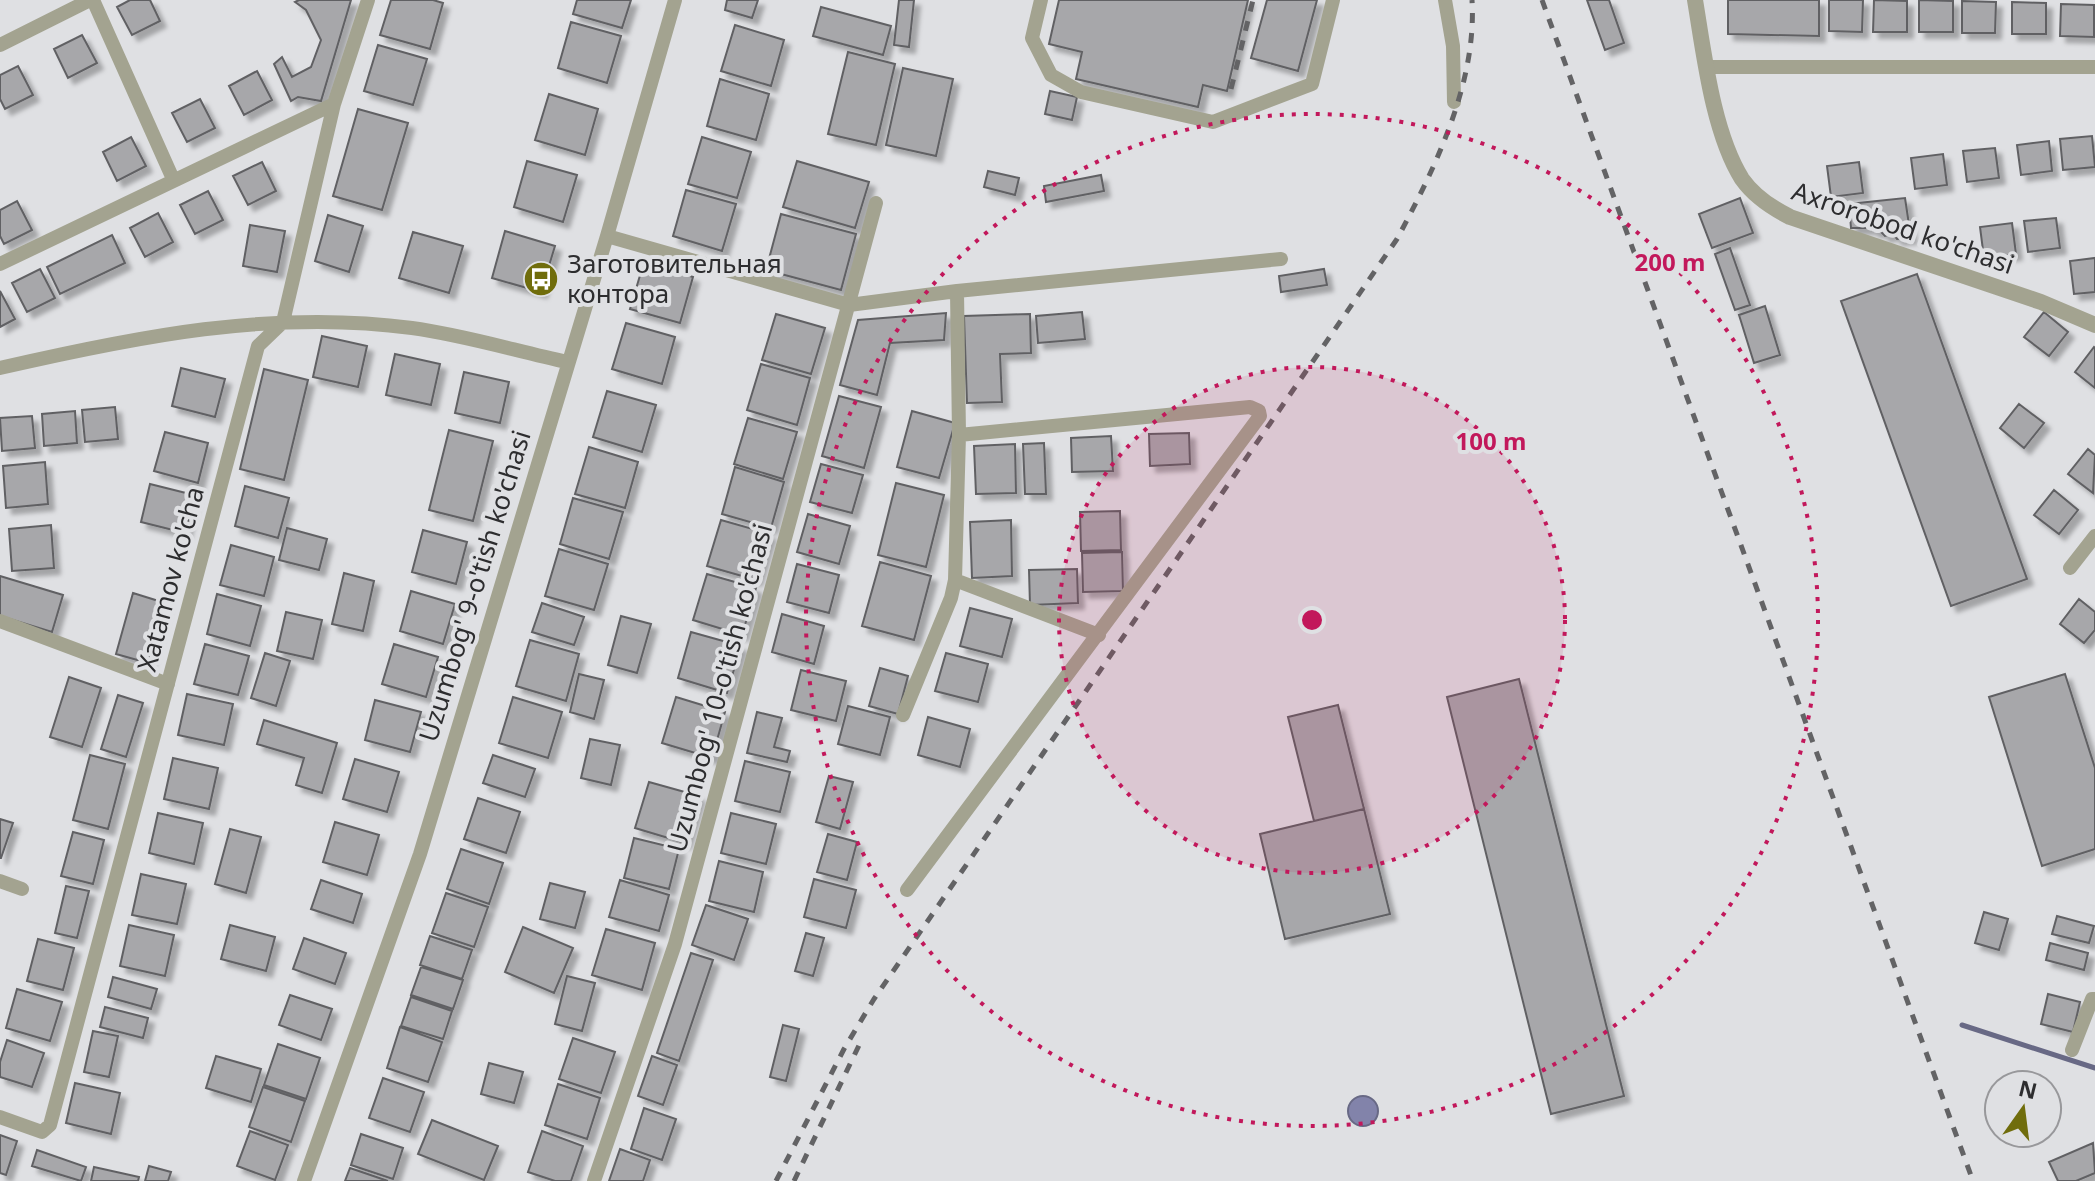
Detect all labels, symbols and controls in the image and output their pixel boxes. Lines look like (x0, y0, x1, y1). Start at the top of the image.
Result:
street label: Axrorobod ko'chasi (1787, 172, 2019, 282)
place label: Заготовительная контора (567, 245, 782, 311)
text: 200 m (1635, 245, 1705, 278)
bus stop icon: Заготовительная контора (522, 260, 560, 298)
text: 100 m (1456, 424, 1526, 457)
street label: Uzumbog' 9-o'tish ko'chasi (409, 426, 539, 746)
street label: Xatamov ko'cha (128, 482, 212, 675)
street label: Uzumbog' 10-o'tish ko'chasi (658, 520, 780, 856)
centre of rings (1298, 606, 1326, 634)
north arrow (1983, 1069, 2063, 1149)
text: N (2016, 1072, 2040, 1105)

